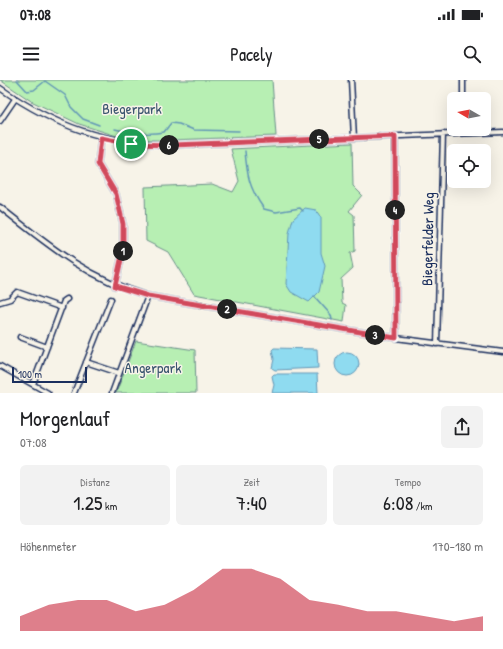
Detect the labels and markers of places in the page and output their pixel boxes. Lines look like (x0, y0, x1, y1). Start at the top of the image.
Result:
pin (114, 127, 148, 161)
pin: 5 (309, 129, 329, 149)
pin: 6 (159, 135, 179, 155)
pin: 4 (385, 200, 405, 220)
pin: 1 (113, 241, 133, 261)
pin: 2 (217, 299, 237, 319)
pin: 3 (365, 325, 385, 345)

